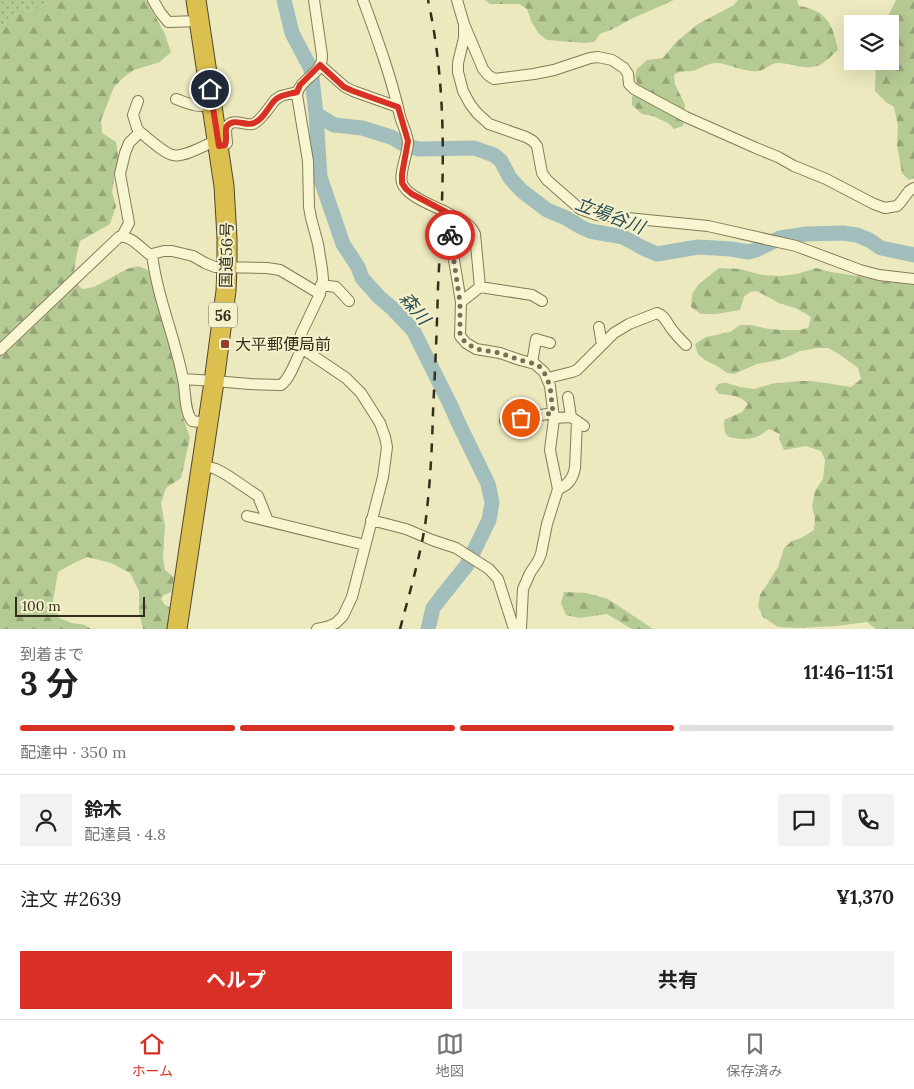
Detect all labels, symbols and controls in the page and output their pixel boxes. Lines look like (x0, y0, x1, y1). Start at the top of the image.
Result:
map controls (844, 15, 899, 70)
button: layers (844, 15, 899, 70)
pin (189, 68, 231, 110)
icon: home (196, 75, 224, 103)
water label: 立場谷川 (572, 191, 650, 239)
courier (425, 210, 475, 260)
icon: bike (436, 221, 464, 249)
street label: 国道56号 (215, 222, 237, 288)
water label: 森川 (395, 287, 437, 331)
road number: 56 (209, 302, 237, 328)
place label: 大平郵便局前 (235, 334, 331, 354)
marker: 大平郵便局前 (219, 338, 231, 350)
pin (500, 397, 542, 439)
icon: bag (507, 404, 535, 432)
scale bar (15, 594, 145, 617)
text: 100 m (22, 597, 61, 615)
text: 到着まで (20, 644, 84, 664)
text: 11:46–11:51 (804, 660, 894, 684)
text: 3 分 (20, 663, 78, 704)
text: 配達中 · 350 m (20, 742, 127, 762)
button: person (20, 794, 72, 846)
button: chat (778, 794, 830, 846)
button: phone (842, 794, 894, 846)
text: 鈴木 (84, 797, 122, 821)
text: 配達員 · 4.8 (84, 824, 166, 844)
text: ¥1,370 (836, 885, 894, 909)
text: 注文 #2639 (20, 887, 122, 911)
button: ヘルプ (20, 951, 452, 1009)
button: 共有 (462, 951, 894, 1009)
tab: ホーム (131, 1030, 173, 1080)
tab: 地図 (436, 1030, 464, 1080)
tab: 保存済み (727, 1030, 783, 1080)

